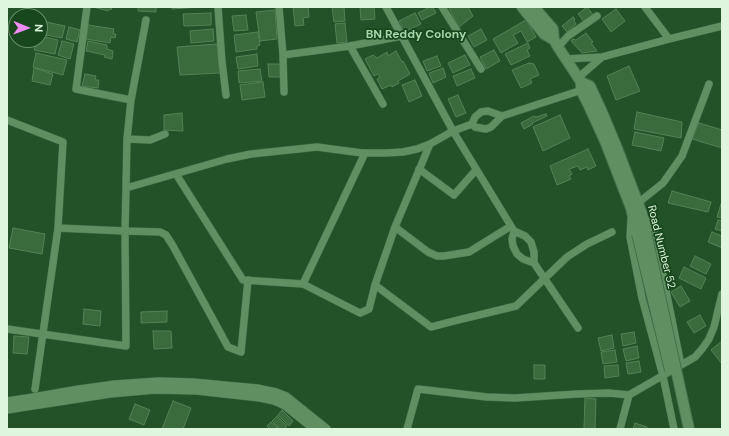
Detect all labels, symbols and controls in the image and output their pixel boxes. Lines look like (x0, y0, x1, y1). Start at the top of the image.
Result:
north arrow (8, 8, 48, 48)
text: N (32, 24, 46, 32)
district label: BN Reddy Colony (366, 28, 466, 42)
street label: Road Number 52 (644, 204, 678, 290)

